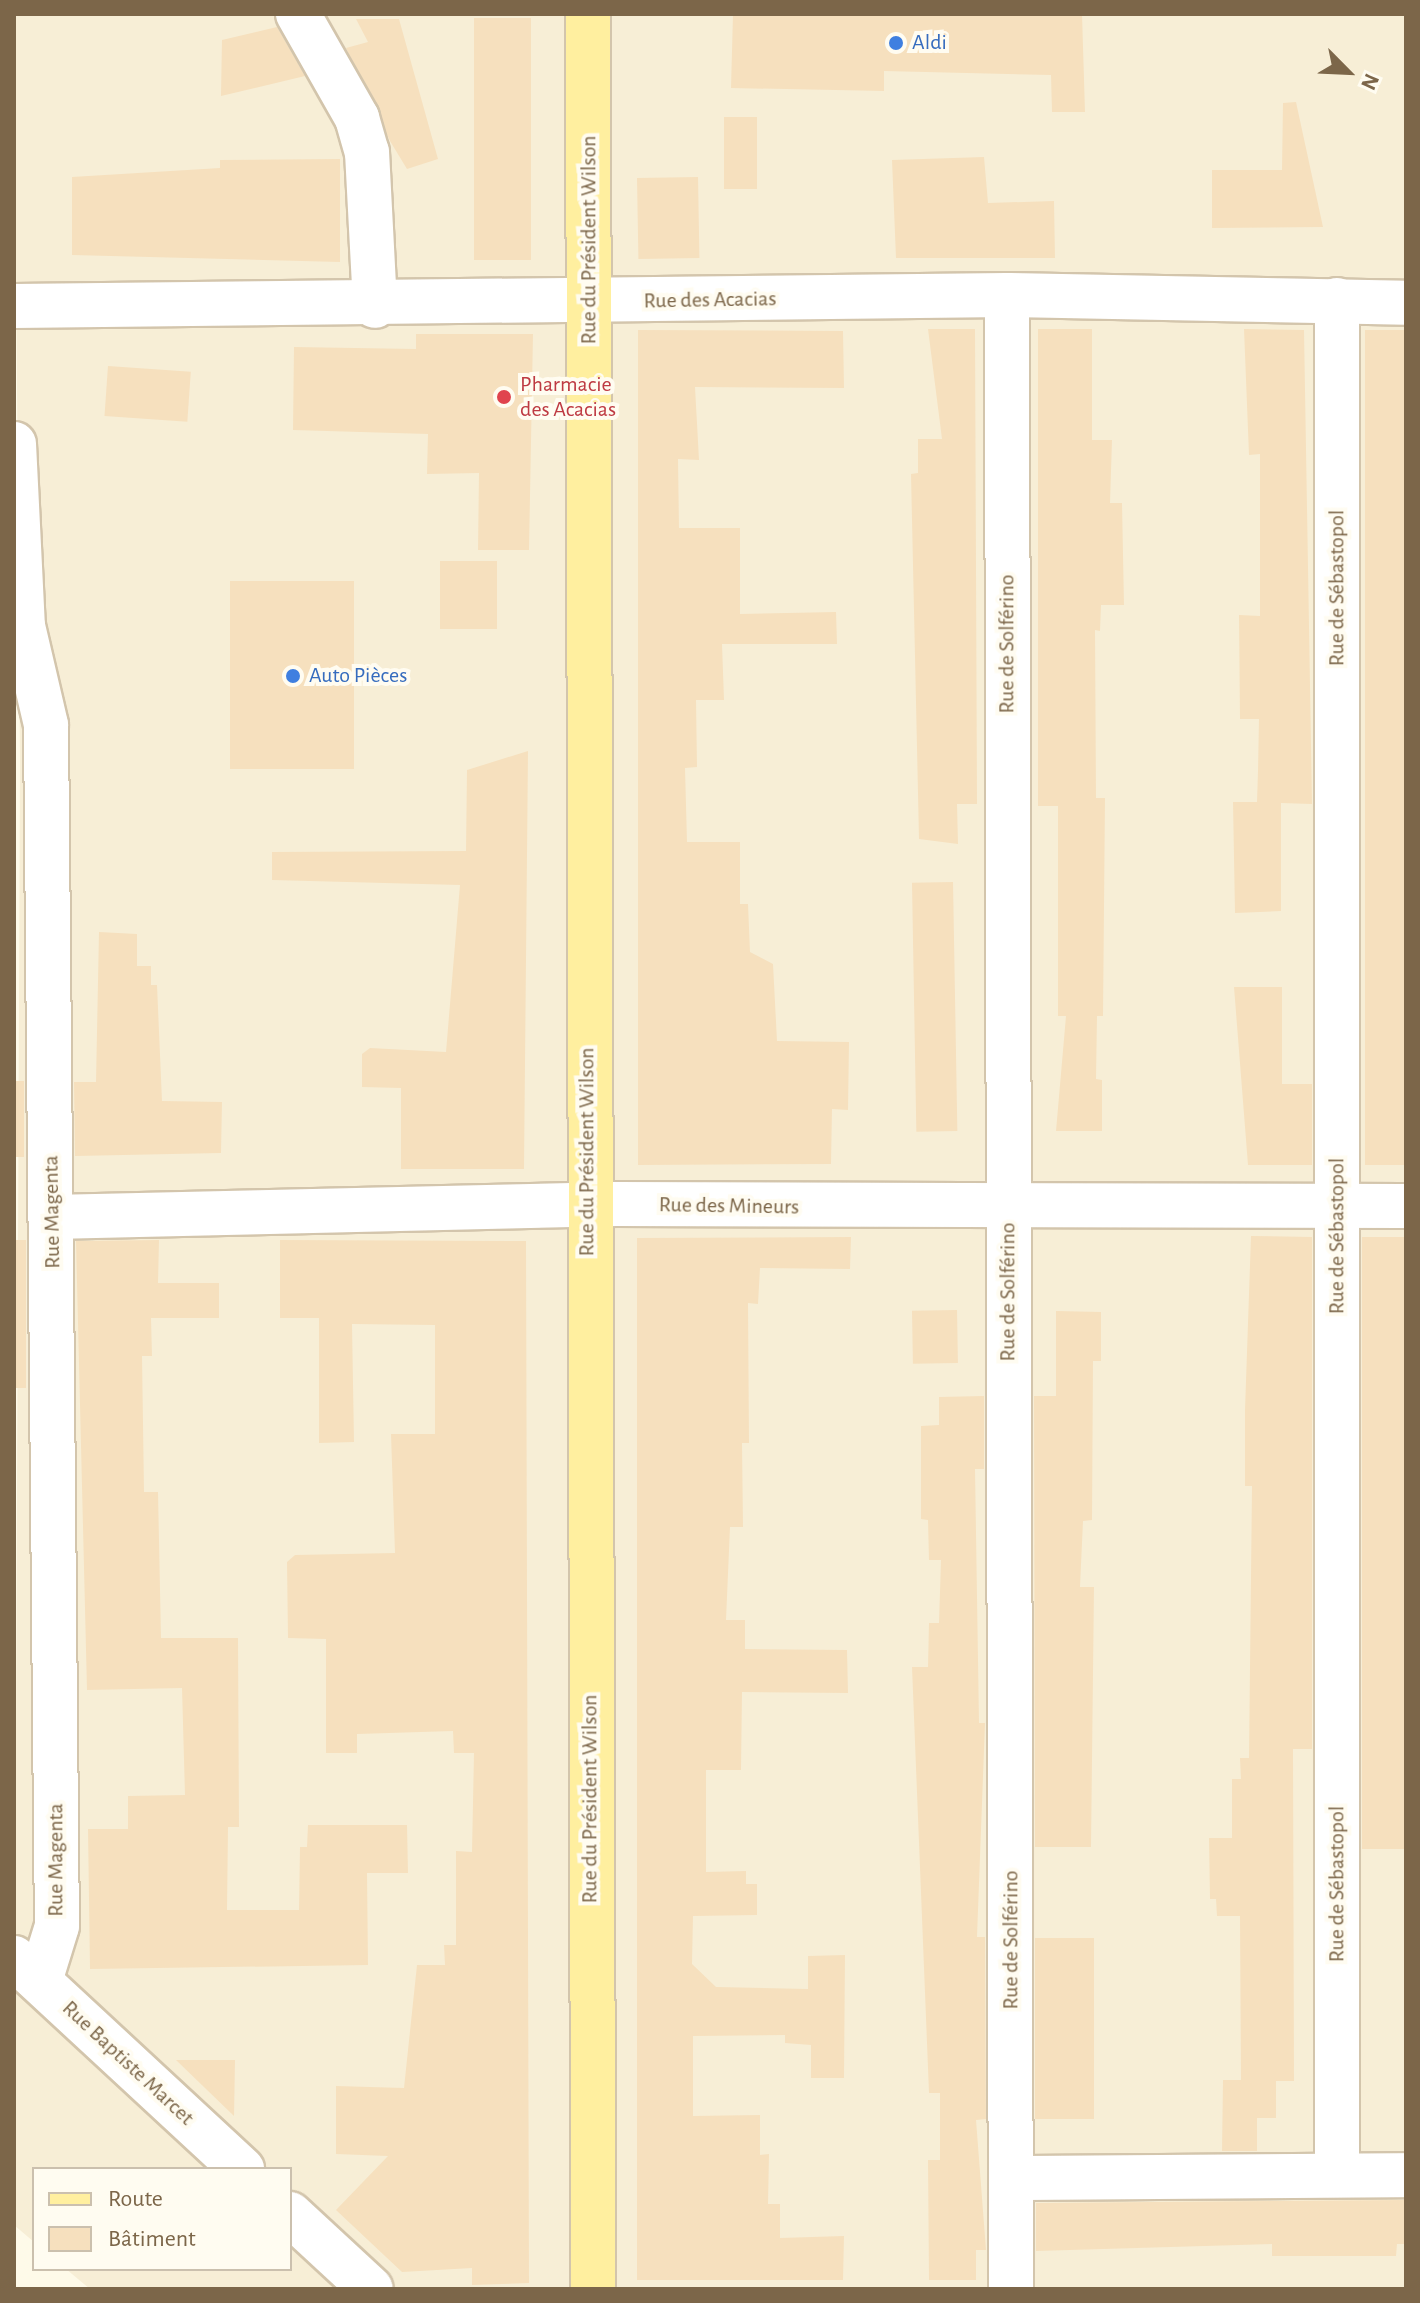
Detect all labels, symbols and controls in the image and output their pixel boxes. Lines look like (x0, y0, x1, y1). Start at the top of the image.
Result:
place label: Aldi (912, 30, 947, 56)
north arrow (1308, 32, 1388, 112)
marker: Aldi (887, 34, 905, 52)
text: N (1357, 70, 1383, 93)
street label: Rue du Président Wilson (576, 136, 602, 344)
street label: Rue des Acacias (643, 286, 777, 314)
place label: Pharmacie des Acacias (520, 371, 616, 422)
marker: Pharmacie des Acacias (495, 388, 513, 406)
street label: Rue de Sébastopol (1324, 510, 1350, 666)
street label: Rue de Solférino (994, 574, 1020, 714)
place label: Auto Pièces (309, 663, 407, 689)
marker: Auto Pièces (284, 667, 302, 685)
street label: Rue du Président Wilson (574, 1048, 600, 1256)
street label: Rue Magenta (38, 1155, 66, 1269)
street label: Rue de Sébastopol (1324, 1158, 1350, 1314)
street label: Rue des Mineurs (659, 1192, 799, 1220)
street label: Rue de Solférino (995, 1222, 1021, 1362)
street label: Rue du Président Wilson (577, 1695, 603, 1903)
street label: Rue Magenta (43, 1803, 69, 1917)
street label: Rue de Sébastopol (1324, 1806, 1350, 1962)
street label: Rue de Solférino (998, 1870, 1024, 2010)
street label: Rue Baptiste Marcet (57, 1995, 199, 2131)
legend (32, 2167, 292, 2271)
text: Route (108, 2187, 163, 2211)
text: Bâtiment (108, 2227, 196, 2251)

